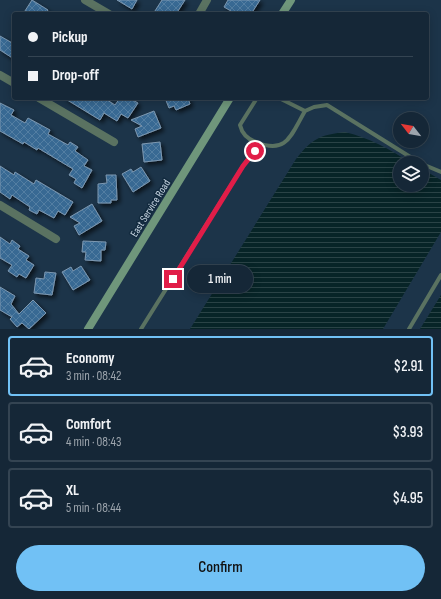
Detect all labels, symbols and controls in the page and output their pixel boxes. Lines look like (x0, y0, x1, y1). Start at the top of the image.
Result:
text: Pickup (52, 28, 88, 47)
text: Drop-off (52, 66, 99, 85)
north arrow (393, 112, 429, 148)
map controls (393, 112, 429, 192)
route start (246, 142, 264, 160)
button: layers (393, 156, 429, 192)
street label: East Service Road (128, 177, 173, 239)
callout: 1 min (187, 265, 253, 293)
route end (164, 270, 182, 288)
text: 1 min (208, 271, 232, 287)
icon: car (18, 348, 54, 384)
text: Economy (66, 349, 115, 368)
text: $2.91 (394, 357, 423, 376)
text: 3 min · 08:42 (66, 368, 121, 384)
icon: car (18, 414, 54, 450)
text: Comfort (66, 415, 111, 434)
text: $3.93 (392, 423, 423, 442)
text: 4 min · 08:43 (66, 434, 121, 450)
icon: car (18, 480, 54, 516)
text: XL (66, 481, 79, 500)
text: $4.95 (393, 489, 423, 508)
text: 5 min · 08:44 (66, 500, 121, 516)
button: Confirm (16, 545, 425, 591)

